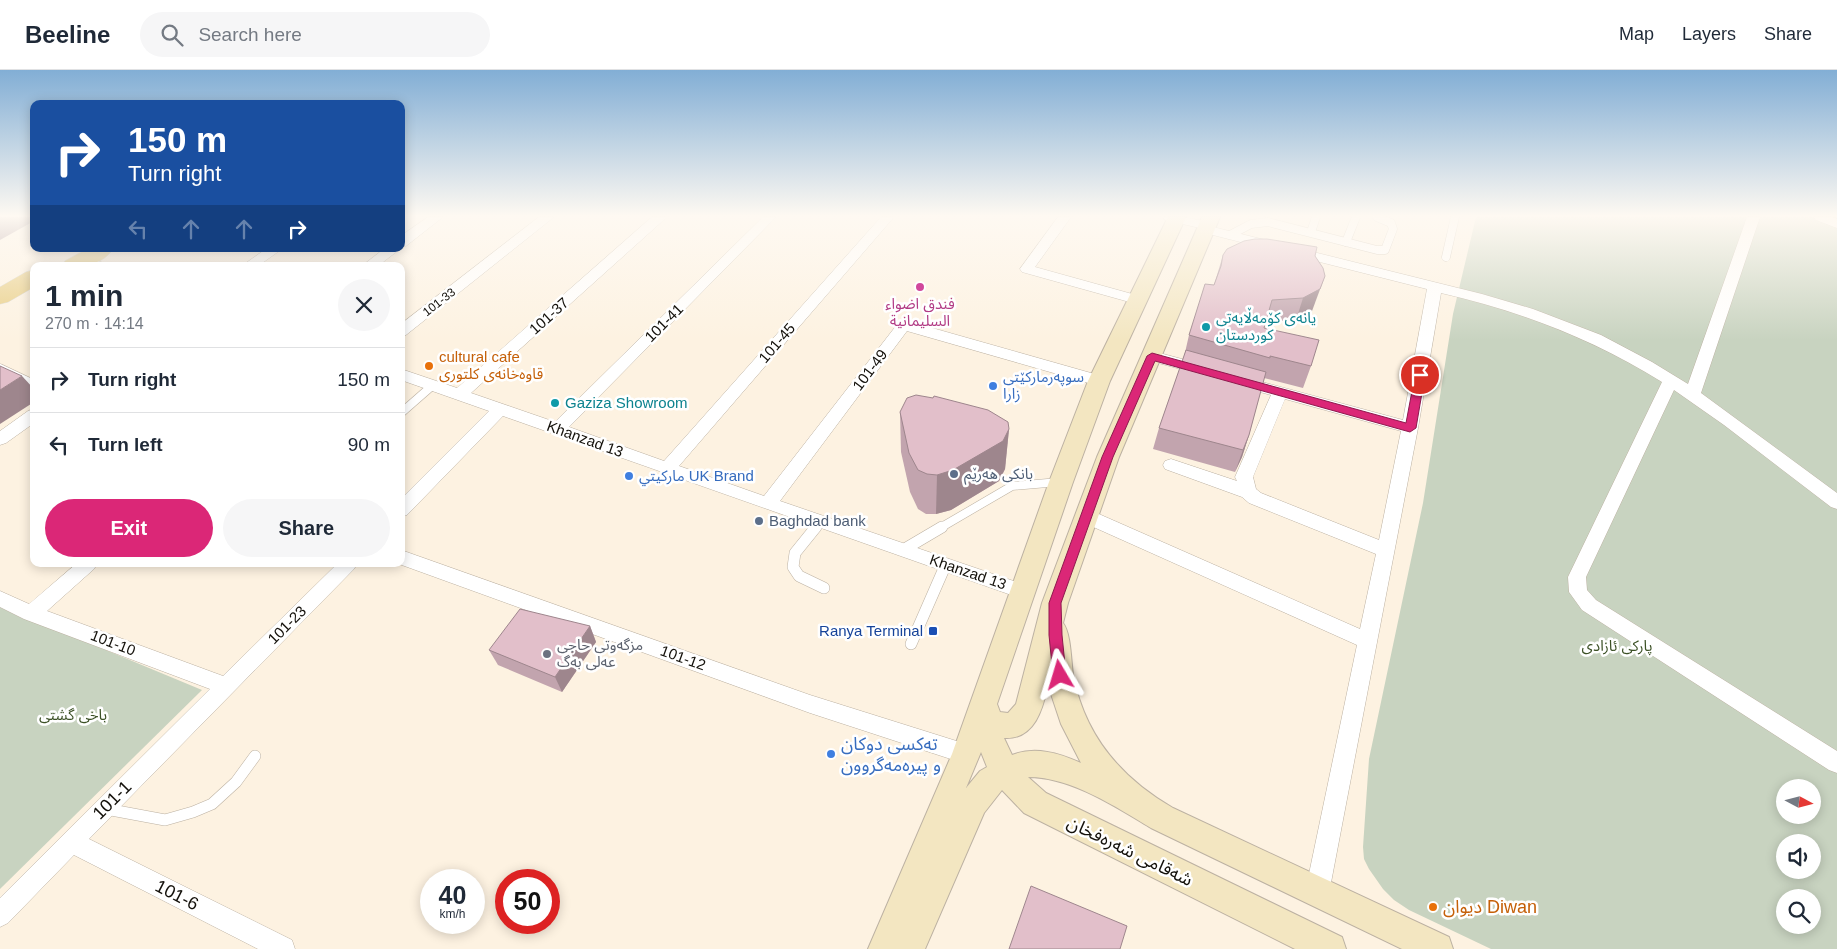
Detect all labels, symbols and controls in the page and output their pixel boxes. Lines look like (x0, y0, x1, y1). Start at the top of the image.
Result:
search box (140, 12, 490, 57)
text: Beeline (25, 21, 110, 48)
icon: search (158, 21, 186, 49)
text: Search here (198, 24, 302, 45)
text: Map (1619, 24, 1654, 44)
text: Layers (1682, 24, 1736, 44)
text: Share (1764, 24, 1812, 44)
icon: right (45, 120, 110, 185)
text: 150 m (128, 120, 227, 159)
text: Turn right (128, 161, 221, 186)
icon: left (124, 215, 152, 243)
icon: ahead (177, 215, 205, 243)
icon: ahead (230, 215, 258, 243)
icon: right (283, 215, 311, 243)
text: 1 min (45, 279, 123, 312)
button: close (338, 279, 390, 331)
marker: فندق اضواء السليمانية (914, 281, 926, 293)
street label: 101-33 (420, 285, 458, 319)
street label: 101-37 (526, 294, 572, 338)
place label: فندق اضواء السليمانية (885, 295, 955, 329)
street label: 101-41 (641, 300, 686, 345)
place label: یانەی کۆمەڵایەتی کوردستان (1216, 307, 1316, 344)
text: 270 m · 14:14 (45, 315, 144, 332)
street label: 101-45 (755, 319, 798, 366)
marker: یانەی کۆمەڵایەتی کوردستان (1200, 321, 1212, 333)
street label: 101-49 (849, 346, 890, 393)
place label: cultural cafe قاوەخانەی کلتوری (439, 348, 543, 383)
pin (1399, 354, 1441, 396)
marker: cultural cafe قاوەخانەی کلتوری (423, 360, 435, 372)
icon: arrive (1406, 361, 1434, 389)
icon: right (45, 366, 73, 394)
place label: سوپەرمارکێتی زارا (1003, 368, 1084, 403)
text: Turn right (88, 369, 176, 390)
text: 150 m (337, 369, 390, 390)
marker: سوپەرمارکێتی زارا (987, 380, 999, 392)
place label: Gaziza Showroom (565, 394, 688, 411)
marker: Gaziza Showroom (549, 397, 561, 409)
street label: Khanzad 13 (545, 417, 626, 460)
icon: left (45, 431, 73, 459)
text: Turn left (88, 434, 163, 455)
text: 90 m (348, 434, 390, 455)
place label: بانکی هەرێم (964, 465, 1033, 485)
place label: مارکيتي UK Brand (639, 467, 754, 487)
marker: بانکی هەرێم (948, 468, 960, 480)
marker: مارکيتي UK Brand (623, 470, 635, 482)
button: Exit (45, 499, 213, 557)
button: Share (223, 499, 390, 557)
place label: Baghdad bank (769, 512, 866, 529)
marker: Baghdad bank (753, 515, 765, 527)
street label: Khanzad 13 (928, 550, 1009, 593)
street label: 101-23 (264, 602, 309, 647)
place label: Ranya Terminal (819, 622, 923, 639)
marker: Ranya Terminal (927, 625, 939, 637)
street label: 101-10 (88, 626, 138, 659)
place label: مزگەوتی حاجی عەلی بەگ (557, 636, 643, 671)
park label: پارکی ئازادی (1582, 637, 1652, 656)
street label: 101-12 (658, 642, 708, 674)
marker: مزگەوتی حاجی عەلی بەگ (541, 648, 553, 660)
position arrow (1033, 648, 1085, 700)
park label: باخی گشتی (39, 706, 107, 724)
place label: تەکسی دوکان و پیرەمەگروون (841, 734, 941, 776)
marker: تەکسی دوکان و پیرەمەگروون (825, 748, 837, 760)
street label: 101-1 (89, 777, 135, 823)
north arrow (1776, 779, 1821, 824)
map controls (1776, 779, 1821, 934)
street label: شەقامی شەرەفخان (1064, 812, 1196, 891)
button: sound (1776, 834, 1821, 879)
speed limit sign: 50 (495, 869, 560, 934)
street label: 101-6 (152, 876, 202, 914)
text: 40 (439, 881, 466, 909)
button: search (1776, 889, 1821, 934)
place label: دیوان Diwan (1443, 897, 1537, 918)
marker: دیوان Diwan (1427, 901, 1439, 913)
text: km/h (439, 907, 466, 921)

